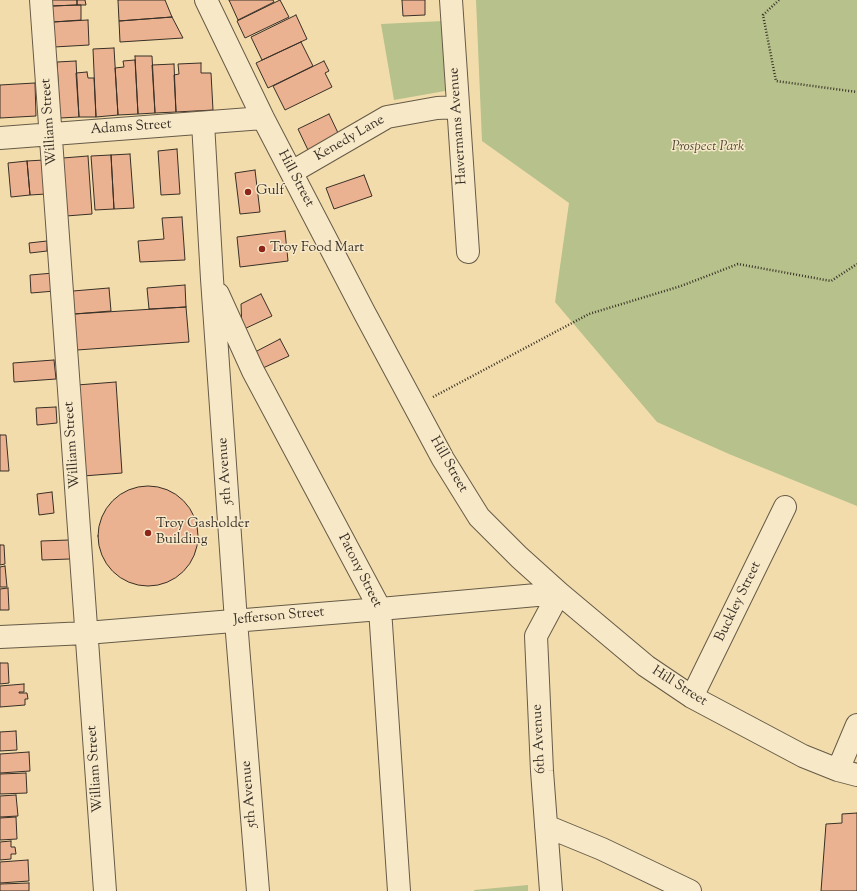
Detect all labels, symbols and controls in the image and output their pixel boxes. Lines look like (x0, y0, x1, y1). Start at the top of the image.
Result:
street label: Havermans Avenue (447, 67, 471, 185)
street label: William Street (39, 78, 61, 166)
street label: Kenedy Lane (312, 112, 388, 166)
street label: Adams Street (90, 117, 172, 139)
park label: Prospect Park (672, 140, 744, 156)
street label: Hill Street (273, 148, 317, 210)
place label: Gulf (256, 184, 284, 200)
marker: Gulf (243, 187, 253, 197)
place label: Troy Food Mart (270, 241, 364, 257)
marker: Troy Food Mart (257, 244, 267, 254)
street label: William Street (62, 401, 84, 489)
street label: Hill Street (425, 434, 471, 496)
street label: 5th Avenue (215, 437, 237, 505)
place label: Troy Gasholder Building (156, 517, 249, 550)
marker: Troy Gasholder Building (143, 528, 153, 538)
street label: Patony Street (333, 531, 385, 611)
street label: Buckley Street (712, 559, 766, 645)
street label: Jefferson Street (233, 605, 325, 629)
street label: Hill Street (648, 663, 710, 711)
street label: 6th Avenue (530, 704, 550, 774)
street label: William Street (85, 725, 107, 813)
street label: 5th Avenue (239, 760, 261, 828)

